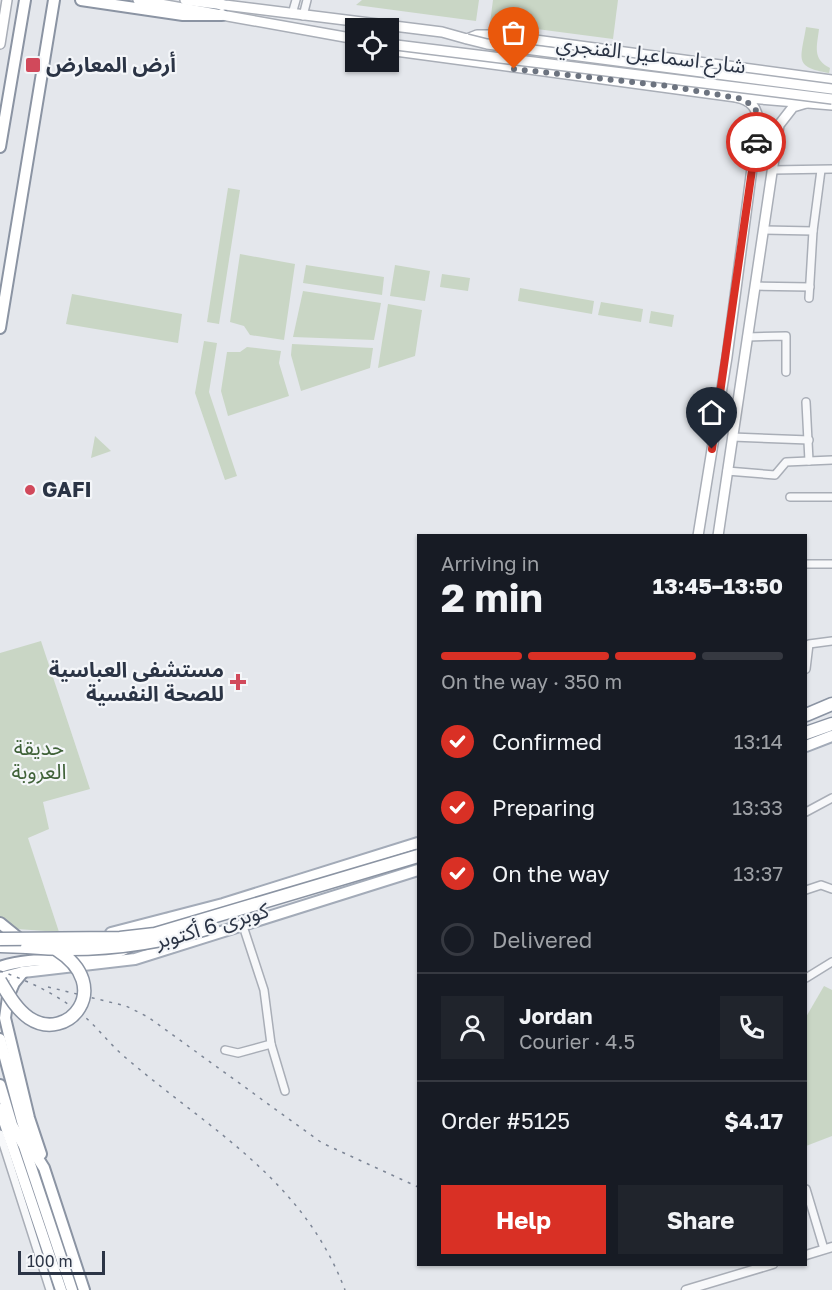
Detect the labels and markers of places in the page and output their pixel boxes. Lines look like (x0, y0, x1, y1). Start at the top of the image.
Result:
pin (488, 7, 539, 69)
place label: أرض المعارض (46, 51, 176, 77)
marker: أرض المعارض (24, 56, 42, 74)
pin (686, 387, 737, 449)
place label: GAFI (42, 476, 92, 502)
marker: GAFI (23, 483, 37, 497)
place label: مستشفى العباسية للصحة النفسية (49, 656, 224, 706)
marker: مستشفى العباسية للصحة النفسية (229, 673, 247, 691)

